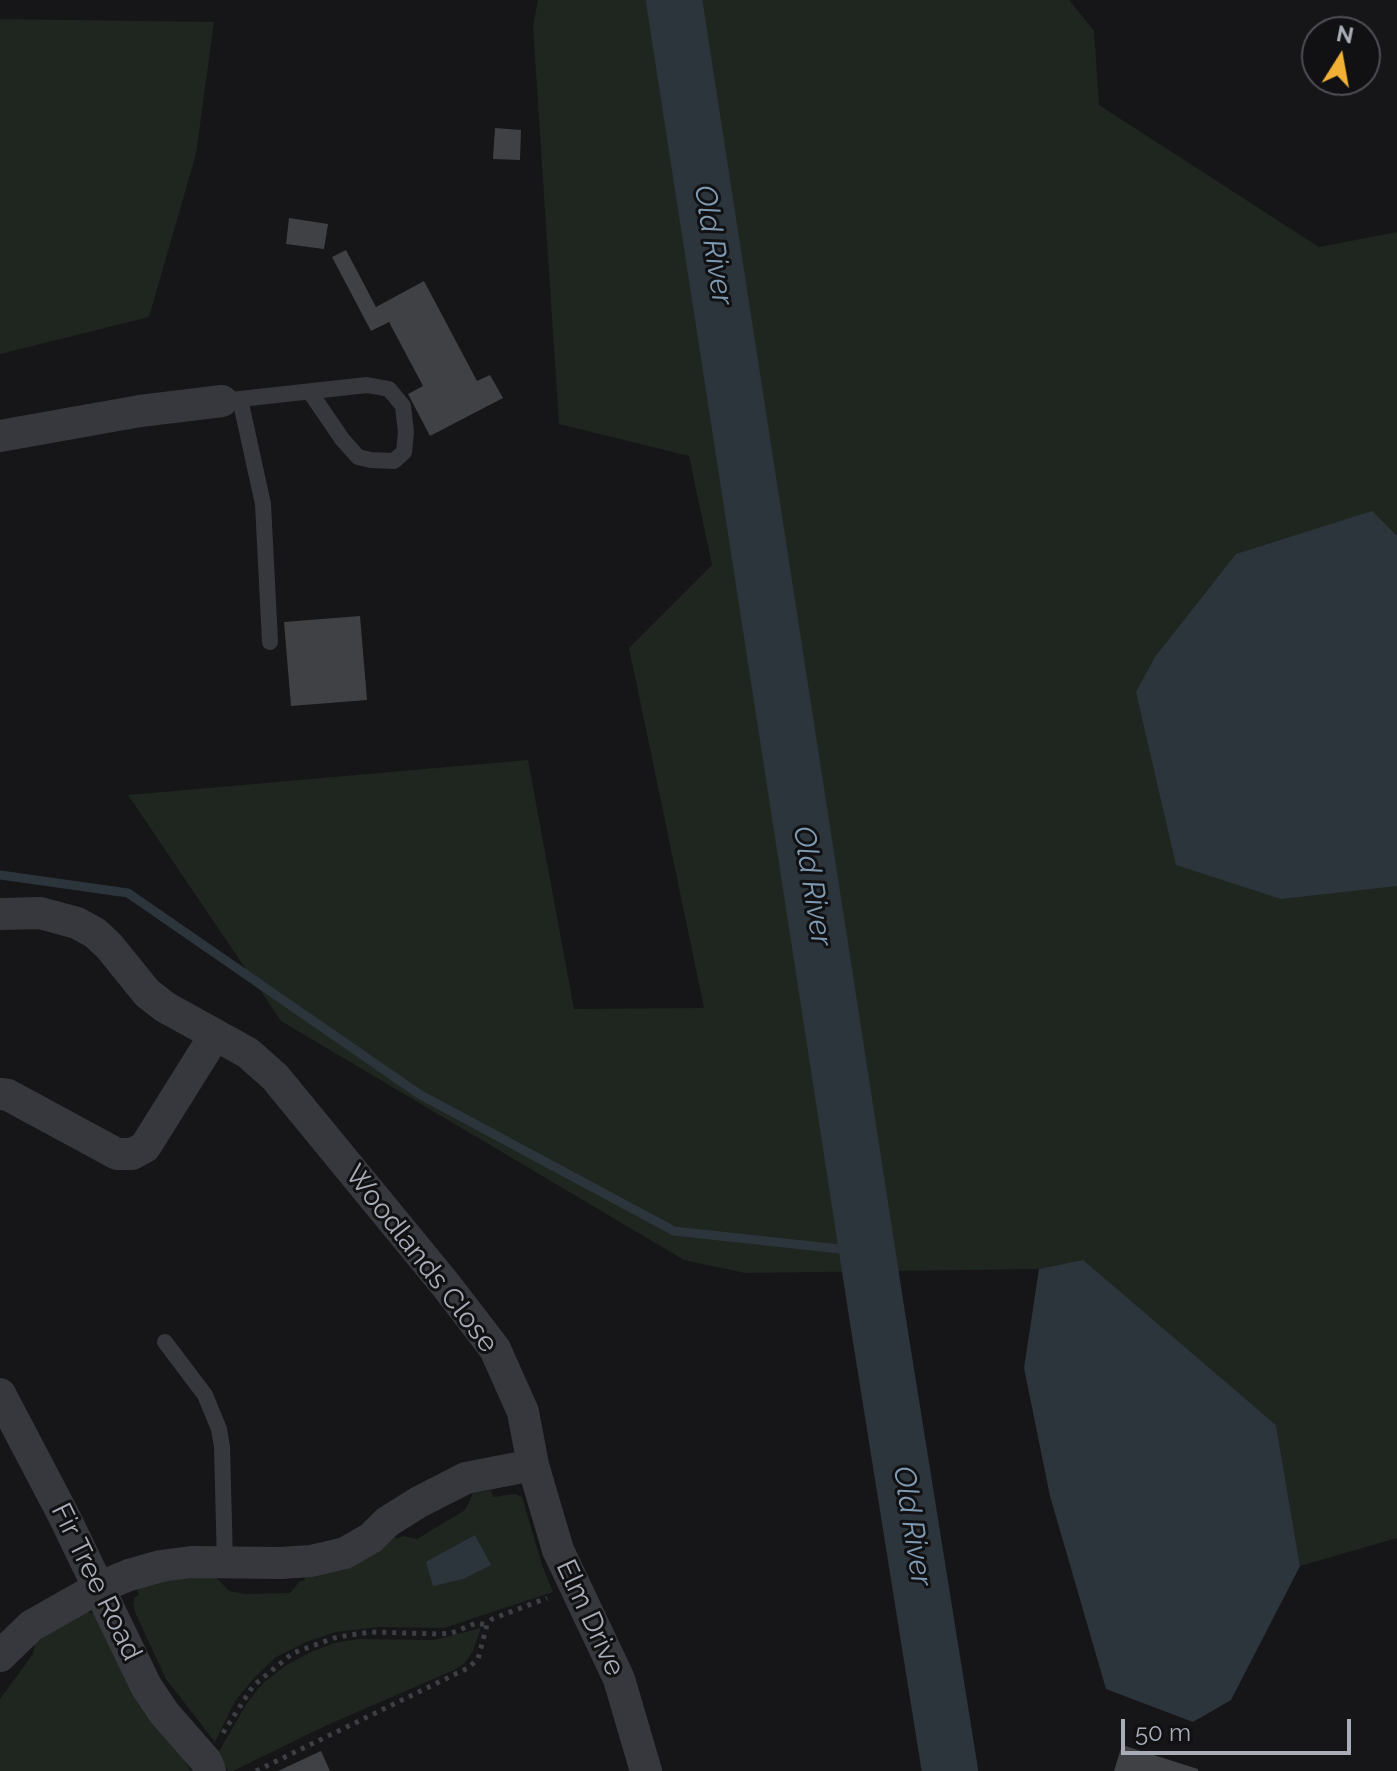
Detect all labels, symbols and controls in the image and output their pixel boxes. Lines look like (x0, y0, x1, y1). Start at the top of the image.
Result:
north arrow (1301, 16, 1381, 96)
text: N (1334, 20, 1356, 49)
water label: Old River (686, 183, 740, 307)
water label: Old River (785, 824, 839, 948)
street label: Woodlands Close (337, 1158, 505, 1360)
water label: Old River (885, 1464, 939, 1588)
street label: Fir Tree Road (43, 1498, 149, 1666)
street label: Elm Drive (548, 1555, 632, 1681)
scale bar (1125, 1703, 1355, 1753)
text: 50 m (1135, 1718, 1191, 1747)

